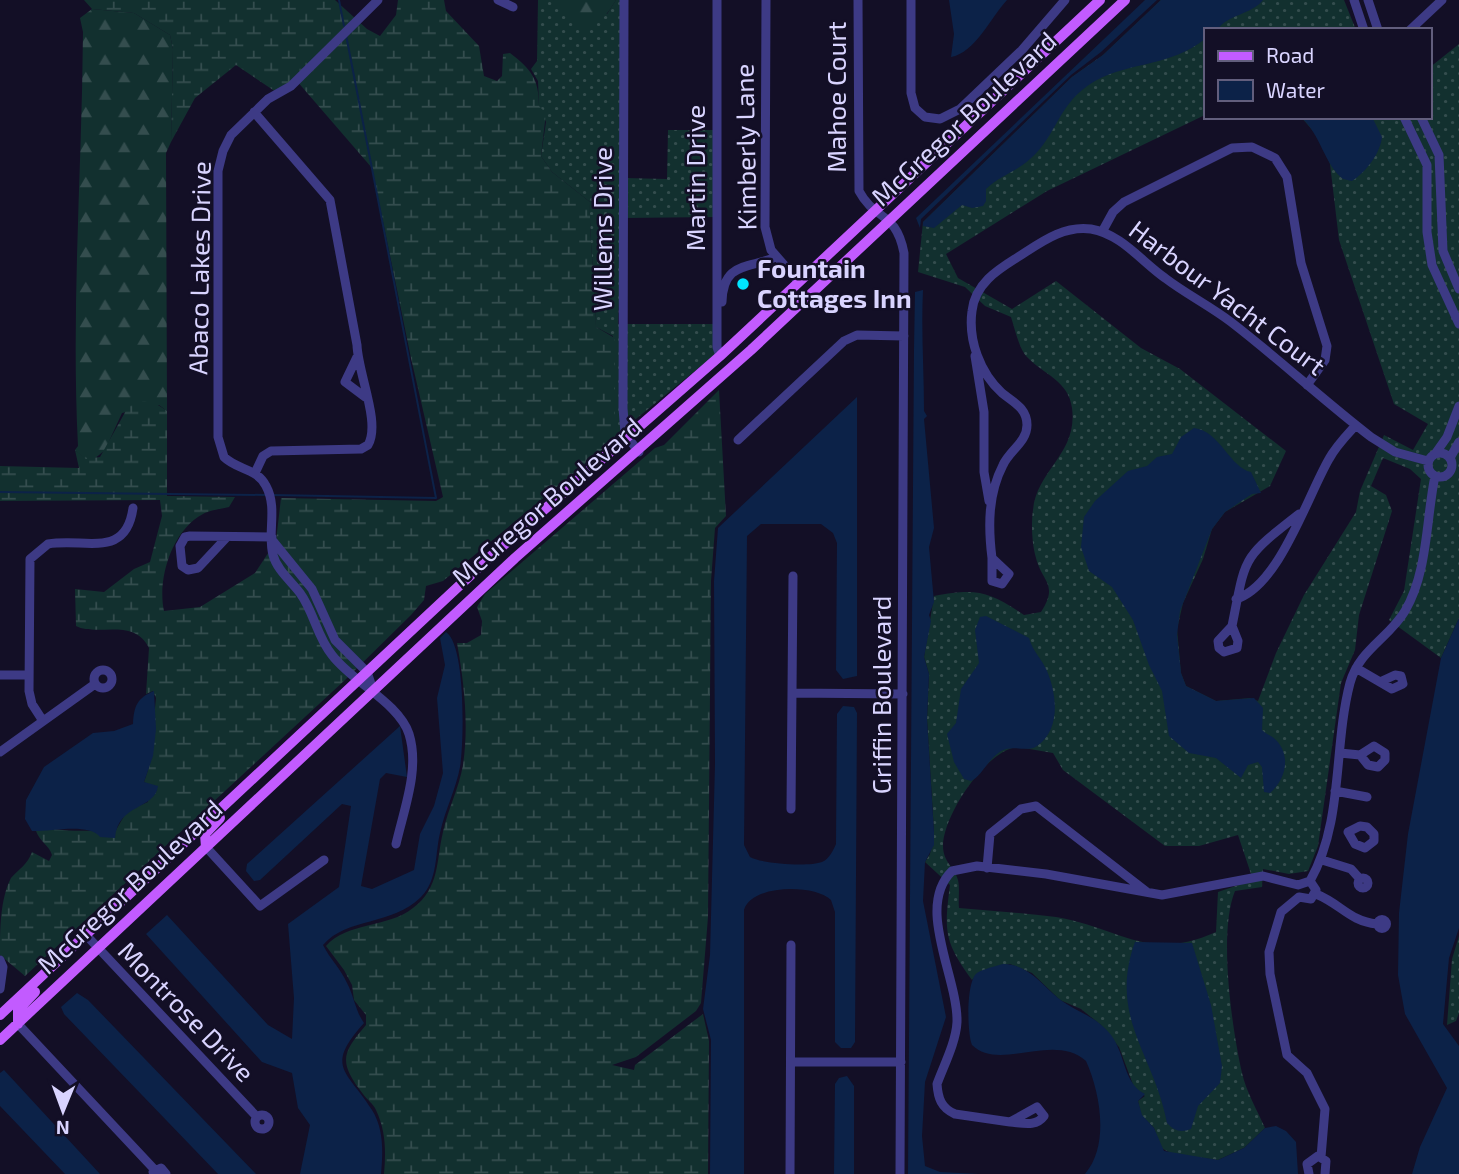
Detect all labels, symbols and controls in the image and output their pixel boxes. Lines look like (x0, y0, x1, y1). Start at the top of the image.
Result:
street label: Mahoe Court (820, 21, 851, 173)
street label: McGregor Boulevard (864, 24, 1062, 211)
legend (1204, 28, 1431, 119)
text: Road (1266, 42, 1314, 67)
street label: Kimberly Lane (728, 63, 761, 231)
text: Water (1266, 77, 1325, 102)
street label: Martin Drive (679, 105, 710, 251)
street label: Willems Drive (586, 147, 617, 311)
street label: Abaco Lakes Drive (181, 161, 216, 375)
street label: Harbour Yacht Court (1124, 213, 1332, 381)
place label: Fountain Cottages Inn (757, 252, 912, 313)
marker: Fountain Cottages Inn (735, 276, 751, 292)
street label: McGregor Boulevard (445, 410, 647, 592)
street label: Griffin Boulevard (865, 596, 896, 794)
street label: McGregor Boulevard (30, 792, 228, 979)
street label: Montrose Drive (113, 935, 261, 1087)
north arrow (28, 1076, 98, 1146)
text: N (56, 1117, 70, 1140)

